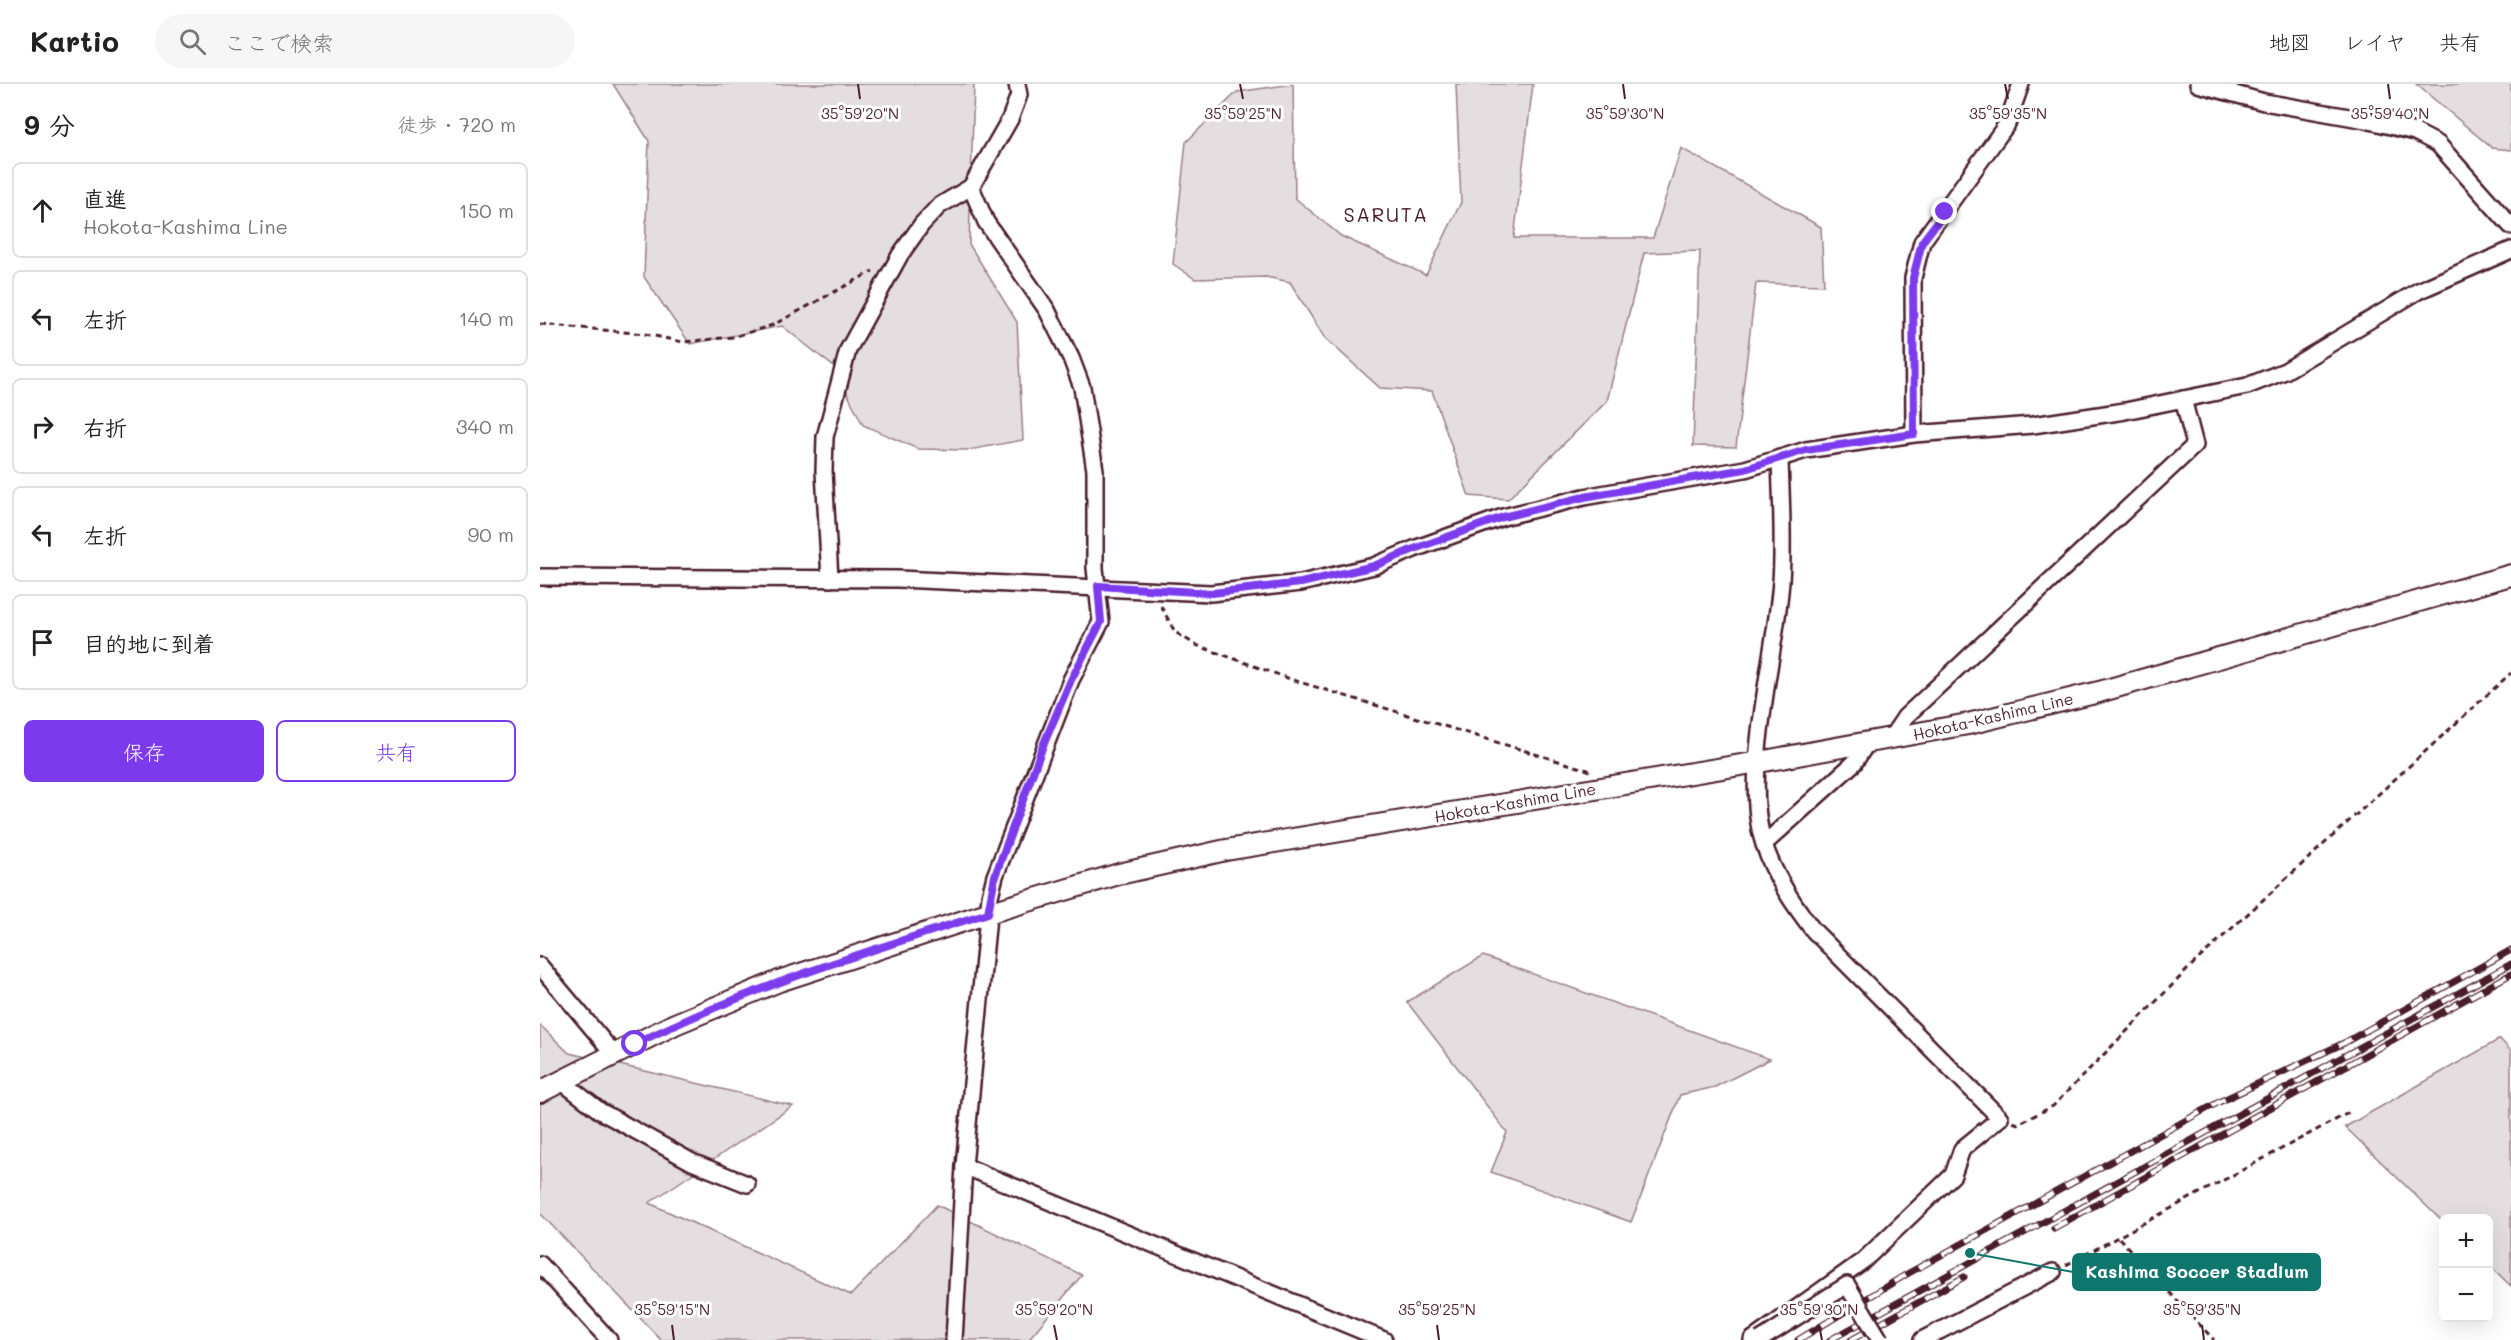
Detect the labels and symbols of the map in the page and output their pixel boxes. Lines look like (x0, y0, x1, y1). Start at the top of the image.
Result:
text: 35°59'20"N (821, 103, 899, 123)
text: 35°59'25"N (1204, 103, 1282, 123)
text: 35°59'30"N (1586, 103, 1664, 123)
text: 35°59'35"N (1969, 103, 2047, 123)
text: 35°59'40"N (2351, 103, 2429, 123)
route end (1931, 198, 1957, 224)
district label: SARUTA (1343, 201, 1429, 227)
street label: Hokota-Kashima Line (1911, 687, 2075, 745)
street label: Hokota-Kashima Line (1432, 777, 1598, 827)
route start (621, 1030, 647, 1056)
callout: Kashima Soccer Stadium (2073, 1254, 2320, 1290)
text: Kashima Soccer Stadium (2085, 1259, 2309, 1283)
text: 35°59'15"N (634, 1299, 710, 1319)
text: 35°59'20"N (1015, 1299, 1093, 1319)
text: 35°59'25"N (1398, 1299, 1476, 1319)
text: 35°59'30"N (1780, 1299, 1858, 1319)
text: 35°59'35"N (2163, 1299, 2241, 1319)

